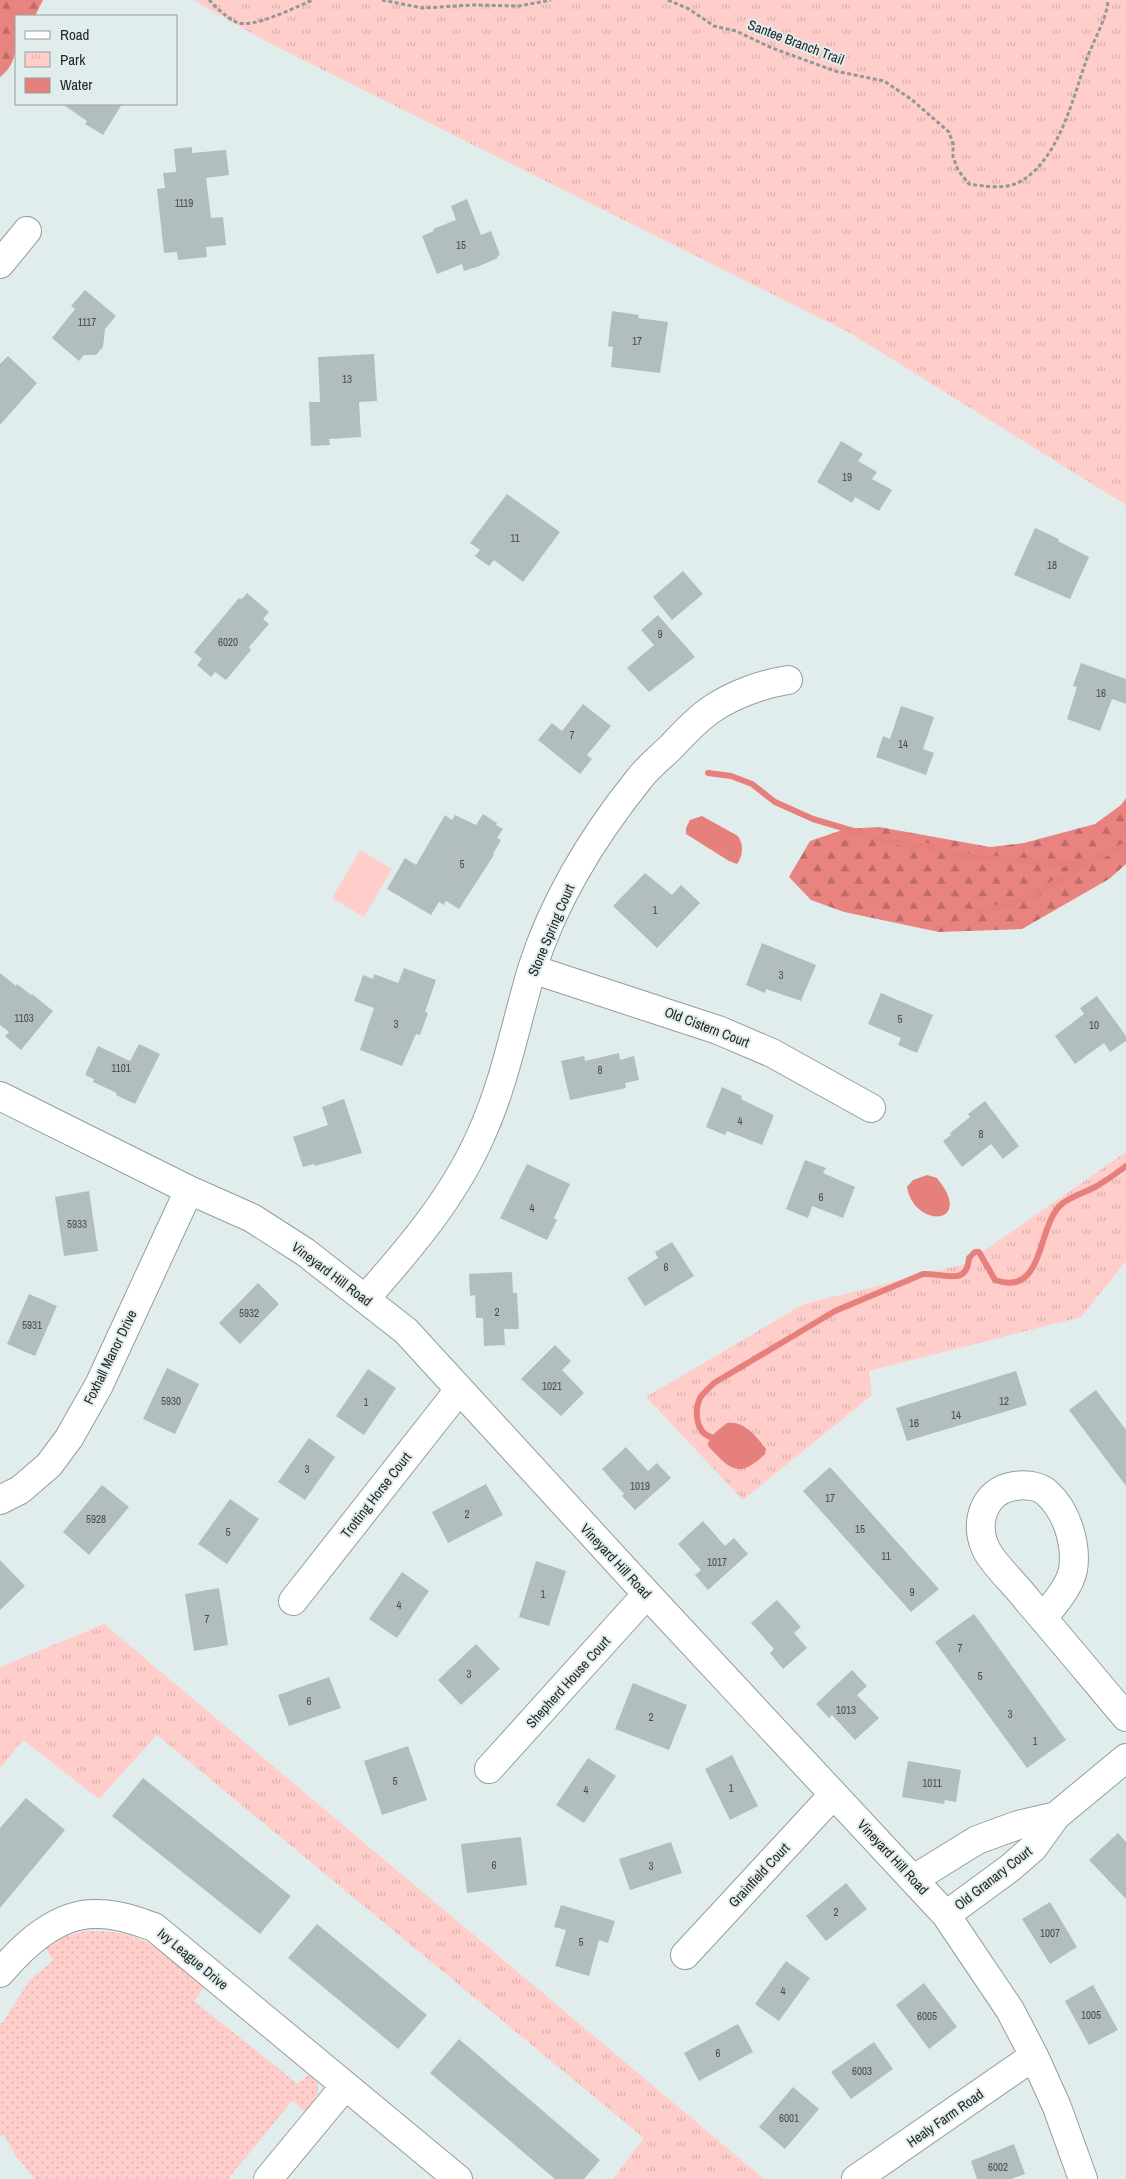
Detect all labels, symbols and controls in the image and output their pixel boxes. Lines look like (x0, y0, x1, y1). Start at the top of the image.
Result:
legend (15, 15, 178, 105)
street label: Santee Branch Trail (745, 15, 847, 69)
text: Road (60, 24, 89, 45)
text: Park (60, 49, 86, 70)
text: Water (60, 74, 92, 95)
house number: 1119 (175, 196, 193, 210)
house number: 15 (456, 238, 466, 252)
house number: 1117 (78, 315, 96, 329)
house number: 17 (632, 334, 642, 348)
house number: 13 (342, 372, 352, 386)
house number: 19 (842, 470, 852, 484)
house number: 11 (510, 531, 520, 545)
house number: 18 (1047, 558, 1057, 572)
house number: 9 (657, 627, 663, 641)
house number: 6020 (218, 635, 238, 649)
house number: 16 (1096, 686, 1106, 700)
house number: 7 (569, 728, 575, 742)
house number: 14 (898, 737, 908, 751)
house number: 5 (459, 857, 465, 871)
street label: Stone Spring Court (524, 881, 578, 979)
house number: 1 (652, 903, 658, 917)
house number: 3 (778, 968, 784, 982)
street label: Old Cistern Court (662, 1003, 752, 1051)
house number: 1103 (14, 1011, 34, 1025)
house number: 5 (897, 1012, 903, 1026)
house number: 3 (393, 1017, 399, 1031)
house number: 10 (1089, 1018, 1099, 1032)
house number: 1101 (111, 1061, 131, 1075)
house number: 8 (597, 1063, 603, 1077)
house number: 4 (737, 1114, 743, 1128)
house number: 8 (978, 1127, 984, 1141)
house number: 6 (818, 1190, 824, 1204)
house number: 4 (529, 1201, 535, 1215)
house number: 5933 (67, 1217, 87, 1231)
street label: Vineyard Hill Road (288, 1238, 376, 1310)
house number: 6 (663, 1260, 669, 1274)
house number: 2 (494, 1305, 500, 1319)
house number: 5932 (239, 1306, 259, 1320)
street label: Foxhall Manor Drive (79, 1307, 141, 1407)
house number: 5931 (22, 1318, 42, 1332)
house number: 1021 (542, 1379, 562, 1393)
house number: 5930 (161, 1394, 181, 1408)
house number: 12 (999, 1394, 1009, 1408)
house number: 1 (363, 1395, 369, 1409)
house number: 14 (951, 1408, 961, 1422)
house number: 16 (909, 1416, 919, 1430)
street label: Trotting Horse Court (337, 1448, 415, 1542)
house number: 3 (304, 1462, 310, 1476)
house number: 1019 (630, 1479, 650, 1493)
house number: 17 (825, 1491, 835, 1505)
house number: 2 (464, 1507, 470, 1521)
house number: 5928 (86, 1512, 106, 1526)
street label: Vineyard Hill Road (577, 1520, 655, 1602)
house number: 15 (855, 1522, 865, 1536)
house number: 5 (225, 1525, 231, 1539)
house number: 11 (881, 1549, 891, 1563)
house number: 1017 (707, 1555, 727, 1569)
house number: 9 (909, 1585, 915, 1599)
house number: 1 (540, 1587, 546, 1601)
house number: 4 (396, 1598, 402, 1612)
house number: 7 (204, 1612, 210, 1626)
street label: Shepherd House Court (522, 1632, 614, 1732)
house number: 7 (957, 1641, 963, 1655)
house number: 3 (466, 1667, 472, 1681)
house number: 5 (977, 1669, 983, 1683)
house number: 6 (306, 1694, 312, 1708)
house number: 1013 (836, 1703, 856, 1717)
house number: 3 (1007, 1707, 1013, 1721)
house number: 2 (648, 1710, 654, 1724)
house number: 1 (1032, 1734, 1038, 1748)
house number: 5 (392, 1774, 398, 1788)
house number: 1011 (922, 1776, 942, 1790)
house number: 1 (728, 1781, 734, 1795)
house number: 4 (583, 1783, 589, 1797)
street label: Vineyard Hill Road (854, 1816, 932, 1898)
street label: Grainfield Court (725, 1839, 793, 1911)
street label: Old Granary Court (951, 1842, 1035, 1914)
house number: 6 (491, 1858, 497, 1872)
house number: 3 (648, 1859, 654, 1873)
house number: 2 (833, 1905, 839, 1919)
street label: Ivy League Drive (154, 1924, 232, 1994)
house number: 1007 (1040, 1926, 1060, 1940)
house number: 5 (578, 1935, 584, 1949)
house number: 4 (780, 1984, 786, 1998)
house number: 1005 (1081, 2008, 1101, 2022)
house number: 6005 (917, 2009, 937, 2023)
house number: 6 (715, 2046, 721, 2060)
house number: 6003 (852, 2064, 872, 2078)
street label: Healy Farm Road (903, 2085, 987, 2151)
house number: 6001 (779, 2111, 799, 2125)
house number: 6002 (988, 2160, 1008, 2174)

